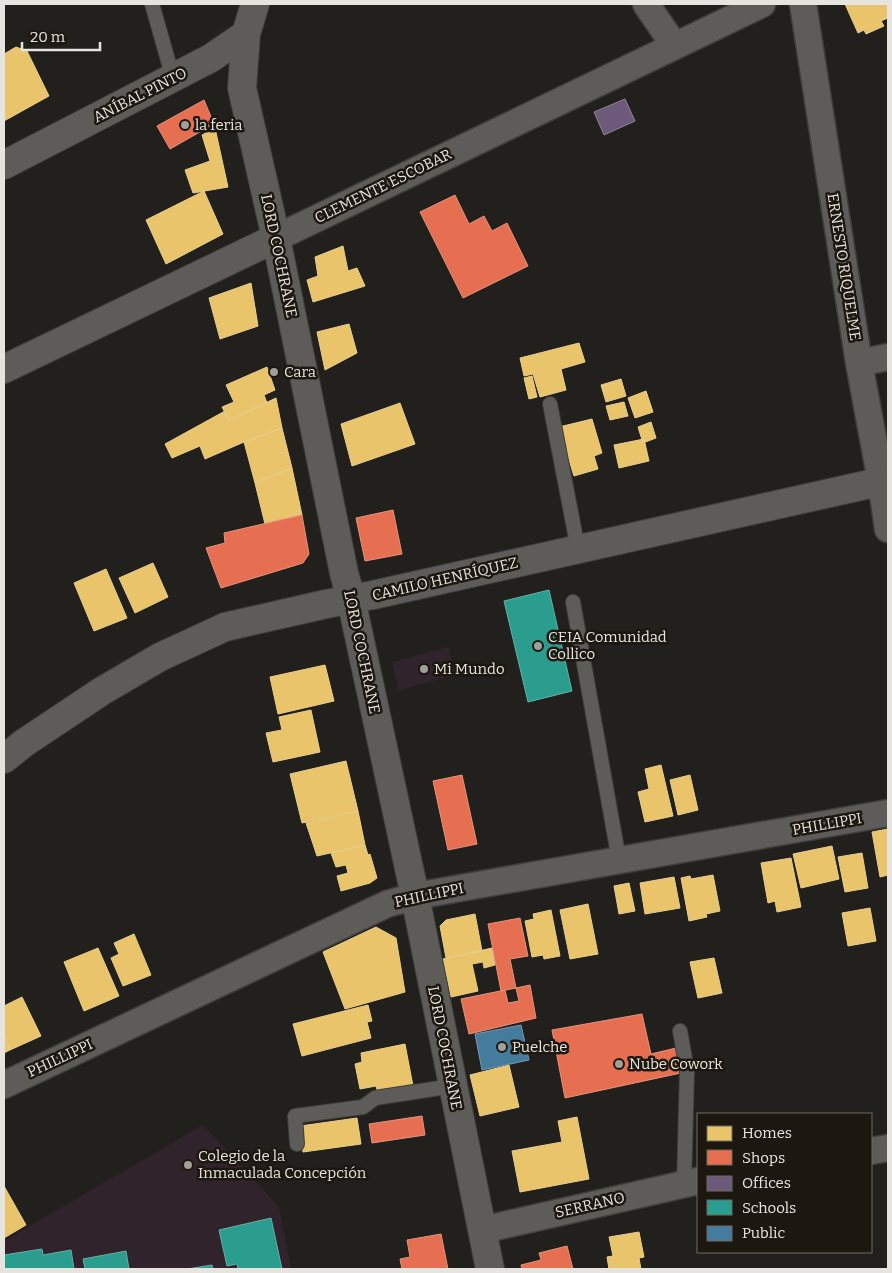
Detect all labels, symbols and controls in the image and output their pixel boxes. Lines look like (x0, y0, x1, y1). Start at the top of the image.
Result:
scale bar (22, 20, 100, 52)
text: 20 m (30, 28, 66, 46)
street label: ANÍBAL PINTO (90, 64, 190, 126)
place label: la feria (195, 116, 243, 134)
marker: la feria (179, 119, 191, 131)
street label: CLEMENTE ESCOBAR (312, 145, 455, 227)
street label: ERNESTO RIQUELME (823, 192, 865, 342)
street label: LORD COCHRANE (257, 193, 301, 319)
place label: Cara (284, 363, 316, 381)
marker: Cara (268, 366, 280, 378)
street label: CAMILO HENRÍQUEZ (370, 553, 520, 605)
street label: LORD COCHRANE (340, 589, 384, 715)
place label: CEIA Comunidad Collico (548, 628, 667, 663)
marker: CEIA Comunidad Collico (532, 640, 544, 652)
place label: Mi Mundo (434, 660, 505, 678)
marker: Mi Mundo (418, 663, 430, 675)
street label: PHILLIPPI (791, 809, 863, 839)
street label: PHILLIPPI (393, 879, 465, 911)
street label: LORD COCHRANE (424, 985, 466, 1111)
street label: PHILLIPPI (24, 1035, 96, 1081)
place label: Puelche (512, 1038, 568, 1056)
marker: Puelche (496, 1041, 508, 1053)
place label: Nube Cowork (629, 1055, 723, 1073)
marker: Nube Cowork (613, 1058, 625, 1070)
legend (697, 1113, 872, 1253)
text: Homes (742, 1124, 792, 1142)
place label: Colegio de la Inmaculada Concepción (198, 1147, 367, 1182)
text: Shops (742, 1149, 785, 1167)
marker: Colegio de la Inmaculada Concepción (182, 1159, 194, 1171)
text: Offices (742, 1174, 791, 1192)
street label: SERRANO (553, 1188, 627, 1222)
text: Schools (742, 1199, 796, 1217)
text: Public (742, 1224, 786, 1242)

